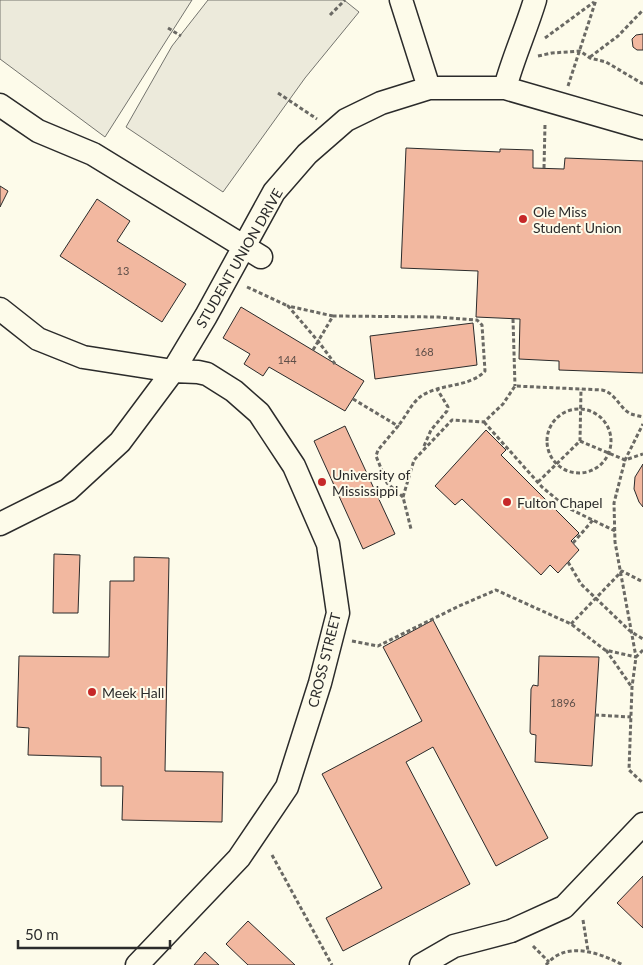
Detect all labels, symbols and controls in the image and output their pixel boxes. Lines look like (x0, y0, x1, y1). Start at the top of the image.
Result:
street label: STUDENT UNION DRIVE (192, 185, 286, 331)
place label: Ole Miss Student Union (533, 203, 622, 236)
marker: Ole Miss Student Union (517, 213, 529, 225)
house number: 13 (117, 264, 129, 277)
house number: 168 (414, 345, 434, 358)
house number: 144 (277, 353, 297, 366)
place label: University of Mississippi (332, 466, 410, 499)
marker: University of Mississippi (316, 476, 328, 488)
place label: Fulton Chapel (517, 494, 602, 511)
marker: Fulton Chapel (501, 496, 513, 508)
street label: CROSS STREET (304, 610, 344, 709)
place label: Meek Hall (102, 684, 164, 701)
marker: Meek Hall (86, 686, 98, 698)
house number: 1896 (550, 696, 576, 709)
scale bar (18, 918, 170, 950)
text: 50 m (25, 925, 59, 943)

